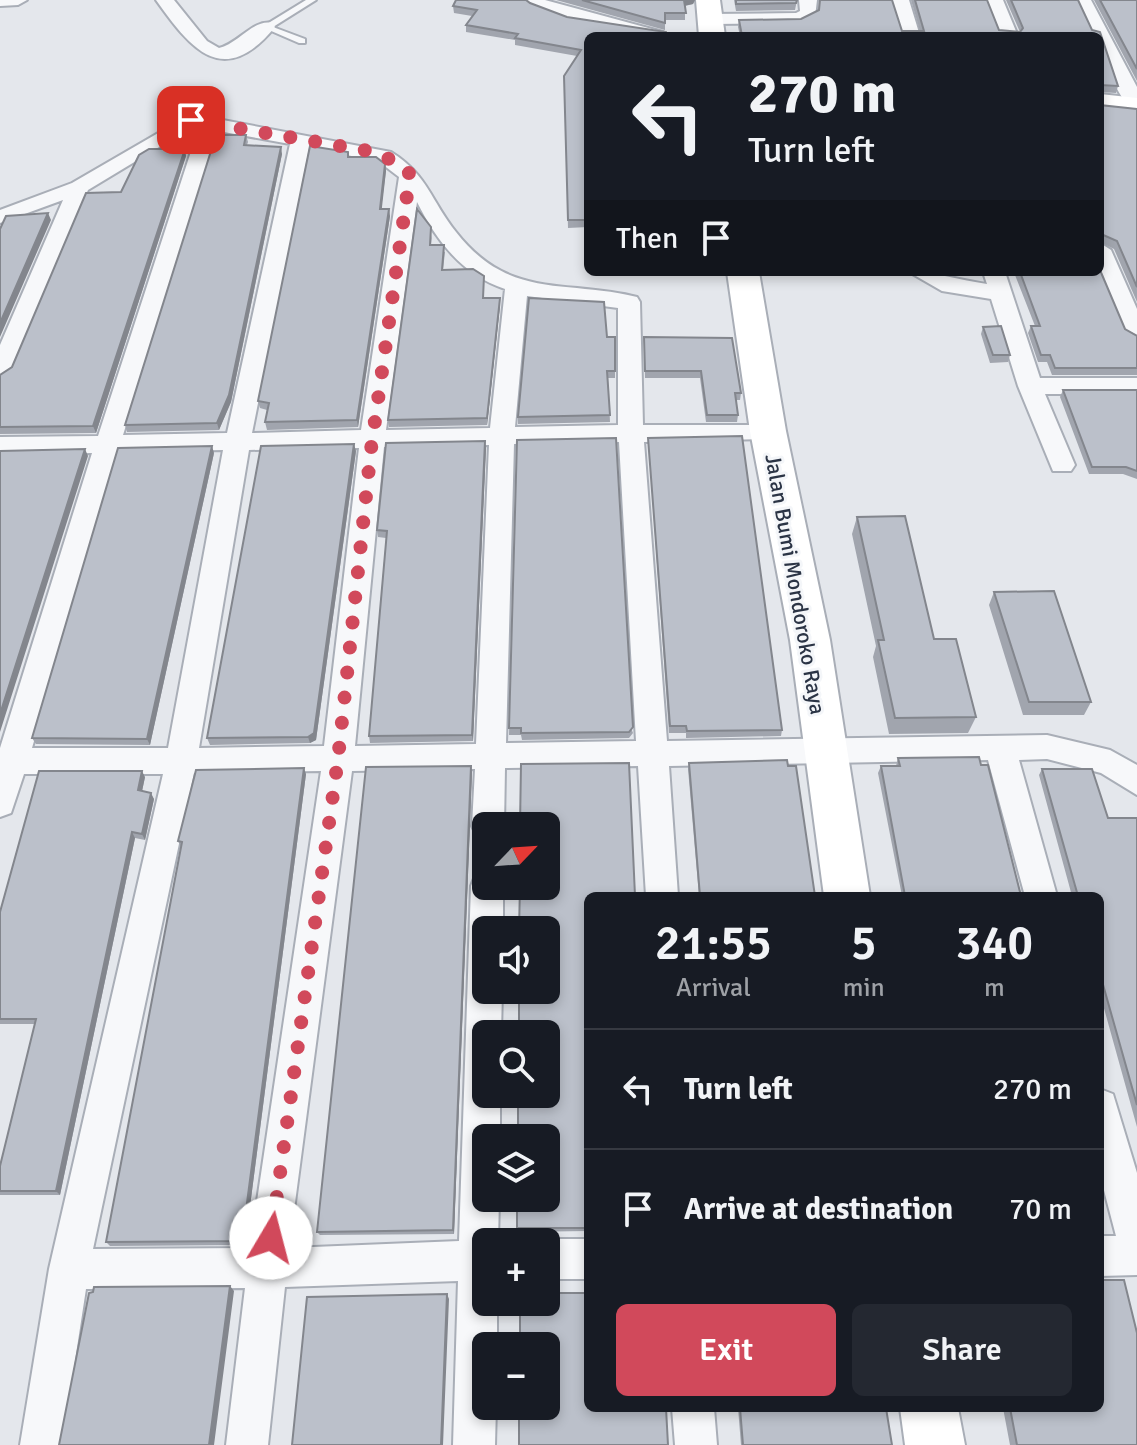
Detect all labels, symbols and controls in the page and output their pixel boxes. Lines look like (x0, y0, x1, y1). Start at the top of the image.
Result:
text: 270 m (748, 59, 896, 128)
icon: left (616, 64, 720, 168)
pin (157, 86, 225, 154)
icon: arrive (169, 98, 213, 142)
text: Turn left (748, 128, 875, 173)
icon: arrive (694, 216, 738, 260)
text: Then (616, 220, 678, 257)
street label: Jalan Bumi Mondoroko Raya (759, 452, 832, 716)
north arrow (472, 812, 560, 900)
map controls (472, 812, 560, 1420)
text: 21:55 (655, 914, 772, 973)
text: 5 (851, 914, 877, 973)
text: 340 (955, 914, 1033, 973)
button: sound (472, 916, 560, 1004)
text: Arrival (676, 972, 751, 1004)
text: min (843, 972, 885, 1004)
text: m (984, 972, 1005, 1004)
button: search (472, 1020, 560, 1108)
icon: left (616, 1067, 660, 1111)
text: Turn left (684, 1071, 793, 1108)
text: 270 m (993, 1071, 1072, 1108)
button: layers (472, 1124, 560, 1212)
icon: arrive (616, 1187, 660, 1231)
text: Arrive at destination (684, 1191, 953, 1228)
text: 70 m (1009, 1191, 1072, 1228)
position arrow (229, 1196, 313, 1280)
button: + (472, 1228, 560, 1316)
button: Exit (616, 1304, 836, 1396)
button: Share (852, 1304, 1072, 1396)
button: − (472, 1332, 560, 1420)

